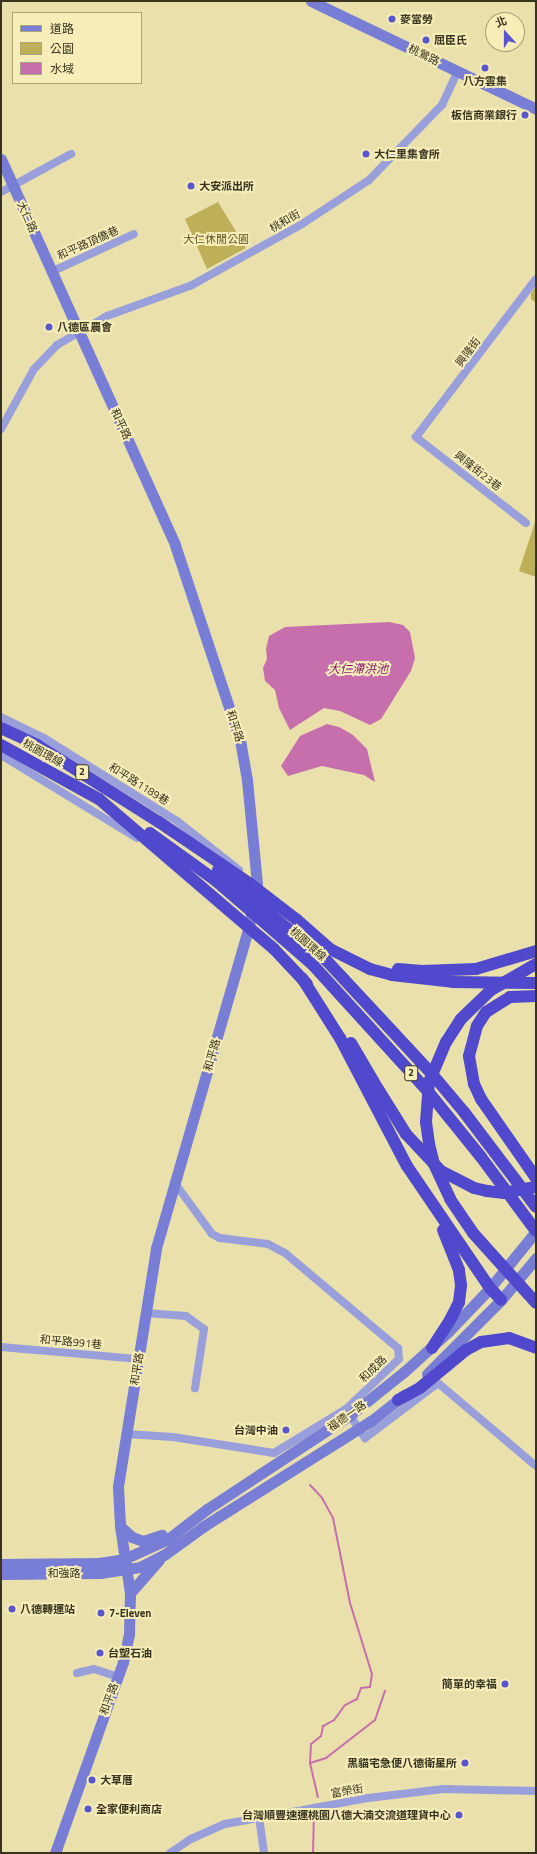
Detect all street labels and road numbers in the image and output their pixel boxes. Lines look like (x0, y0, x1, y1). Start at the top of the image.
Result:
street label: 桃鶯路 (406, 42, 442, 68)
street label: 大仁路 (14, 199, 40, 235)
street label: 桃和街 (267, 207, 303, 235)
street label: 和平路頂僑巷 (55, 224, 121, 262)
street label: 興隆街 (453, 335, 483, 369)
street label: 和平路 (108, 406, 134, 442)
street label: 興隆街23巷 (452, 448, 504, 494)
street label: 和平路 (224, 708, 246, 744)
street label: 桃園環線 (21, 737, 65, 769)
street label: 和平路1189巷 (106, 760, 172, 808)
road number: 2 (75, 764, 89, 780)
street label: 桃園環線 (287, 924, 329, 964)
street label: 和平路 (201, 1037, 223, 1073)
road number: 2 (404, 1065, 418, 1081)
street label: 和平路991巷 (39, 1333, 103, 1351)
street label: 和平路 (128, 1352, 146, 1386)
street label: 和成路 (357, 1353, 389, 1385)
street label: 福德一路 (325, 1398, 369, 1434)
street label: 和強路 (48, 1566, 80, 1580)
street label: 和平路 (97, 1681, 121, 1717)
street label: 富榮街 (330, 1782, 364, 1800)

